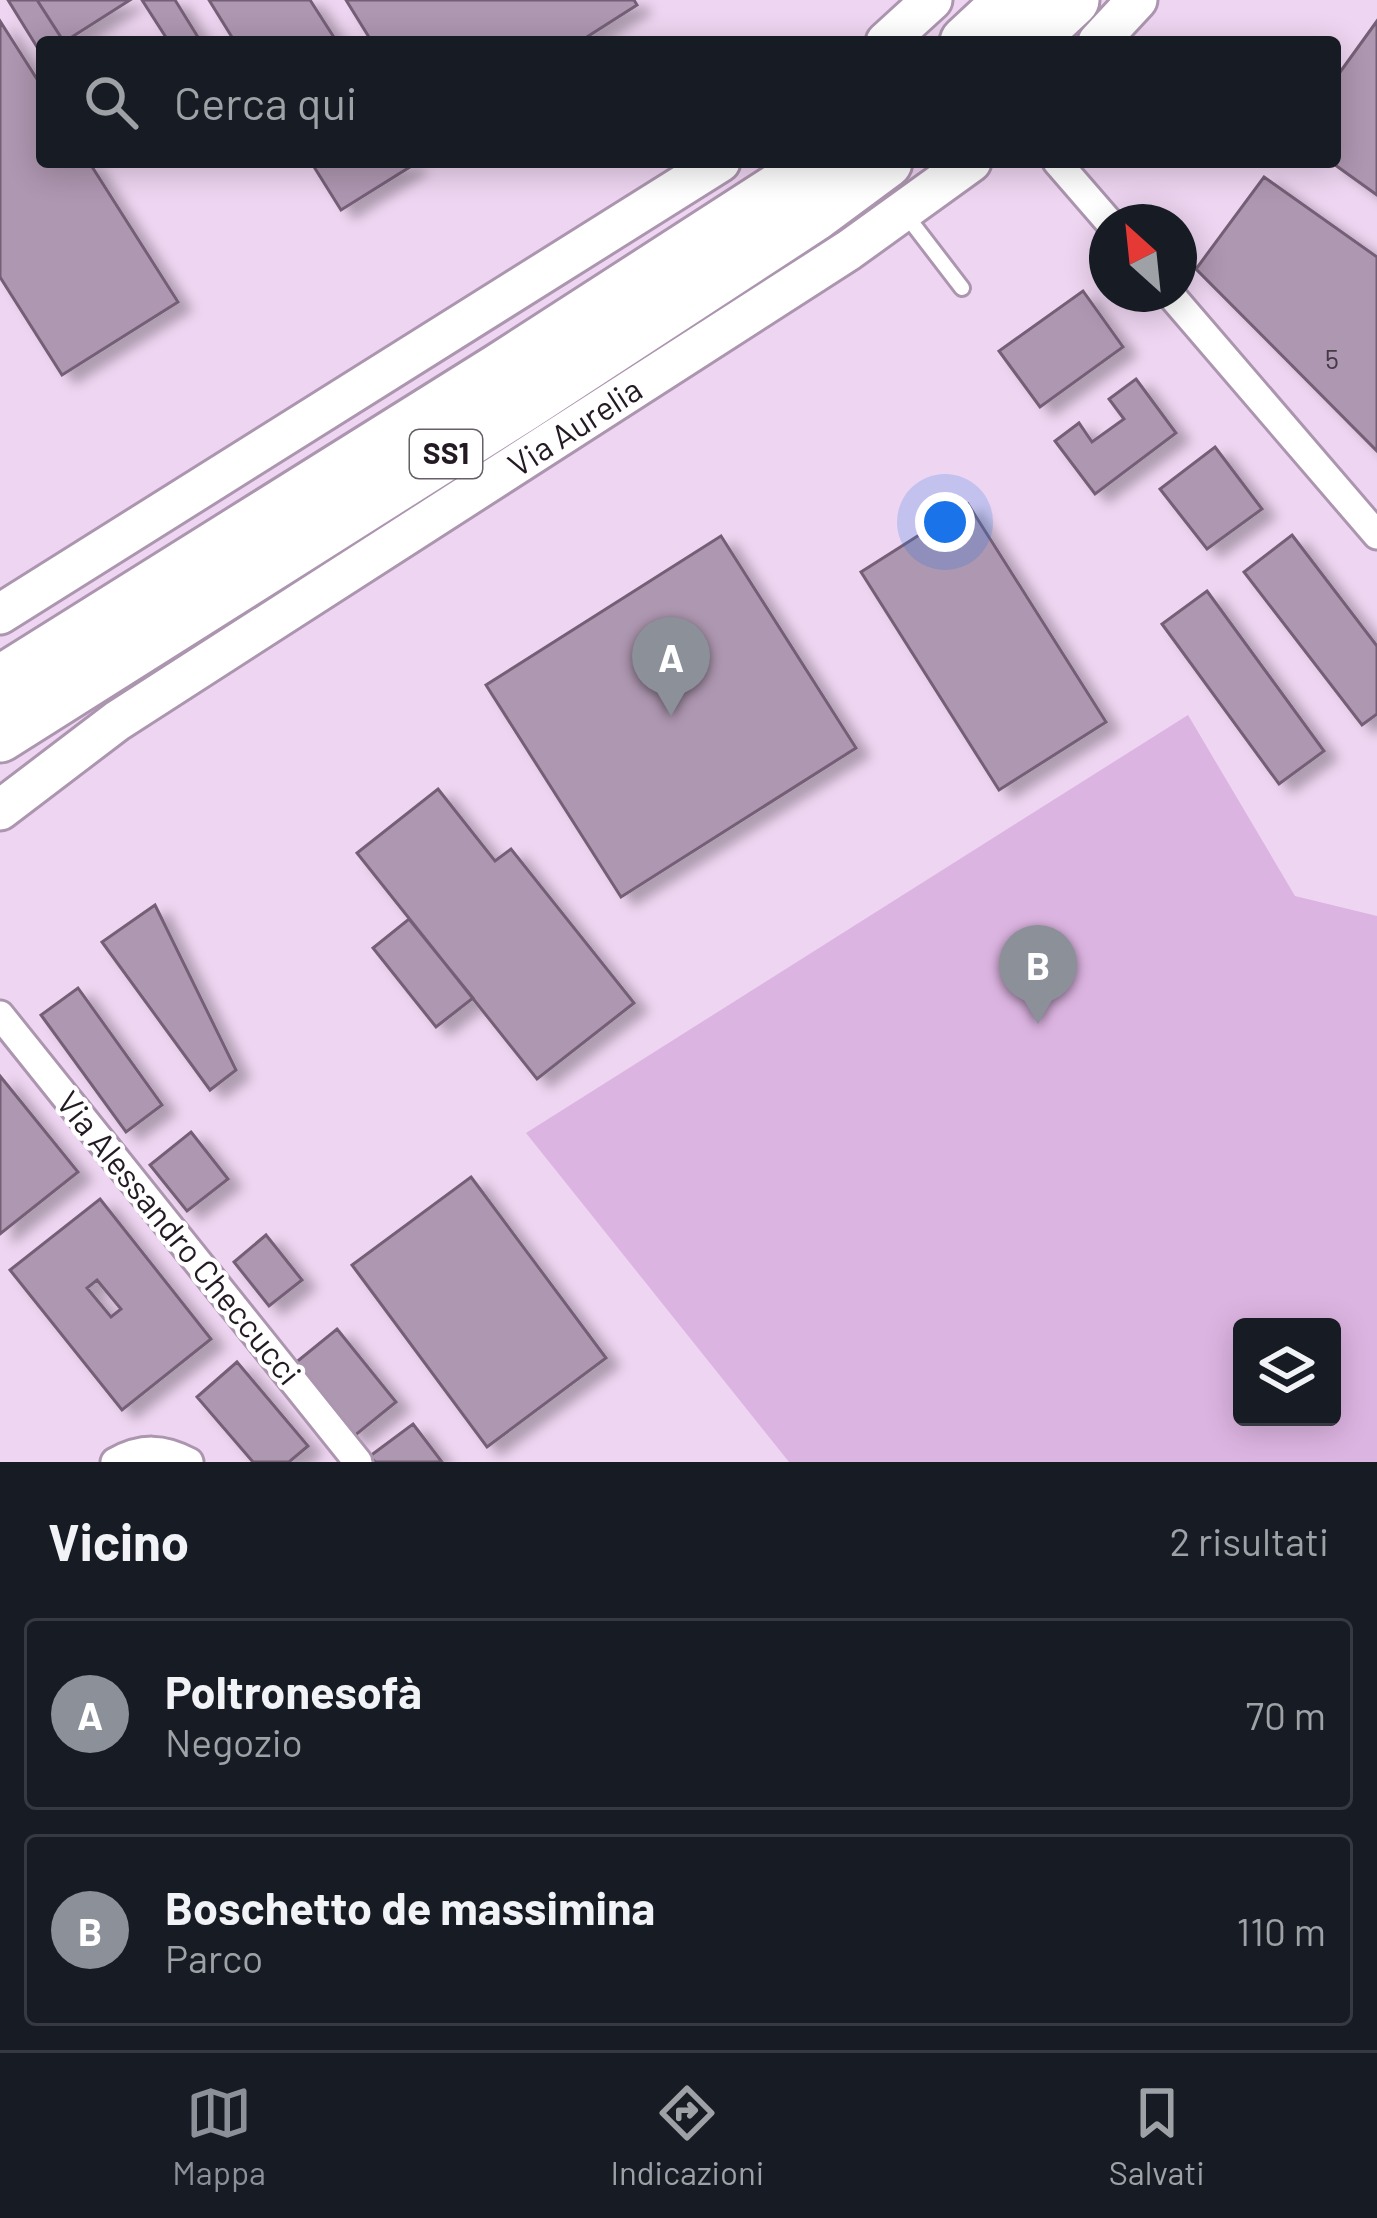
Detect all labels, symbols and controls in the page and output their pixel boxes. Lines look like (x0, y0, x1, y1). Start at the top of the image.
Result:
search box (36, 36, 1341, 168)
icon: search (78, 69, 144, 135)
text: Cerca qui (174, 75, 357, 129)
north arrow (1089, 204, 1197, 312)
house number: 5 (1325, 342, 1339, 374)
street label: Via Aurelia (500, 368, 649, 484)
road number: SS1 (410, 430, 482, 478)
your location (915, 492, 975, 552)
pin: A (632, 617, 710, 716)
pin: B (999, 925, 1077, 1024)
street label: Via Alessandro Checcucci (49, 1083, 311, 1392)
map controls (1233, 1318, 1341, 1426)
button: layers (1233, 1318, 1341, 1426)
text: Vicino (48, 1510, 189, 1571)
text: 2 risultati (1169, 1517, 1329, 1564)
text: Poltronesofà (165, 1664, 422, 1718)
text: A (77, 1691, 103, 1738)
text: 70 m (1245, 1691, 1326, 1738)
text: Negozio (165, 1718, 303, 1765)
text: Boschetto de massimina (165, 1880, 655, 1934)
text: B (78, 1907, 102, 1954)
text: 110 m (1236, 1907, 1326, 1954)
text: Parco (165, 1934, 263, 1981)
tab: Mappa (172, 2080, 266, 2192)
tab: Indicazioni (610, 2080, 764, 2192)
tab: Salvati (1109, 2080, 1205, 2192)

